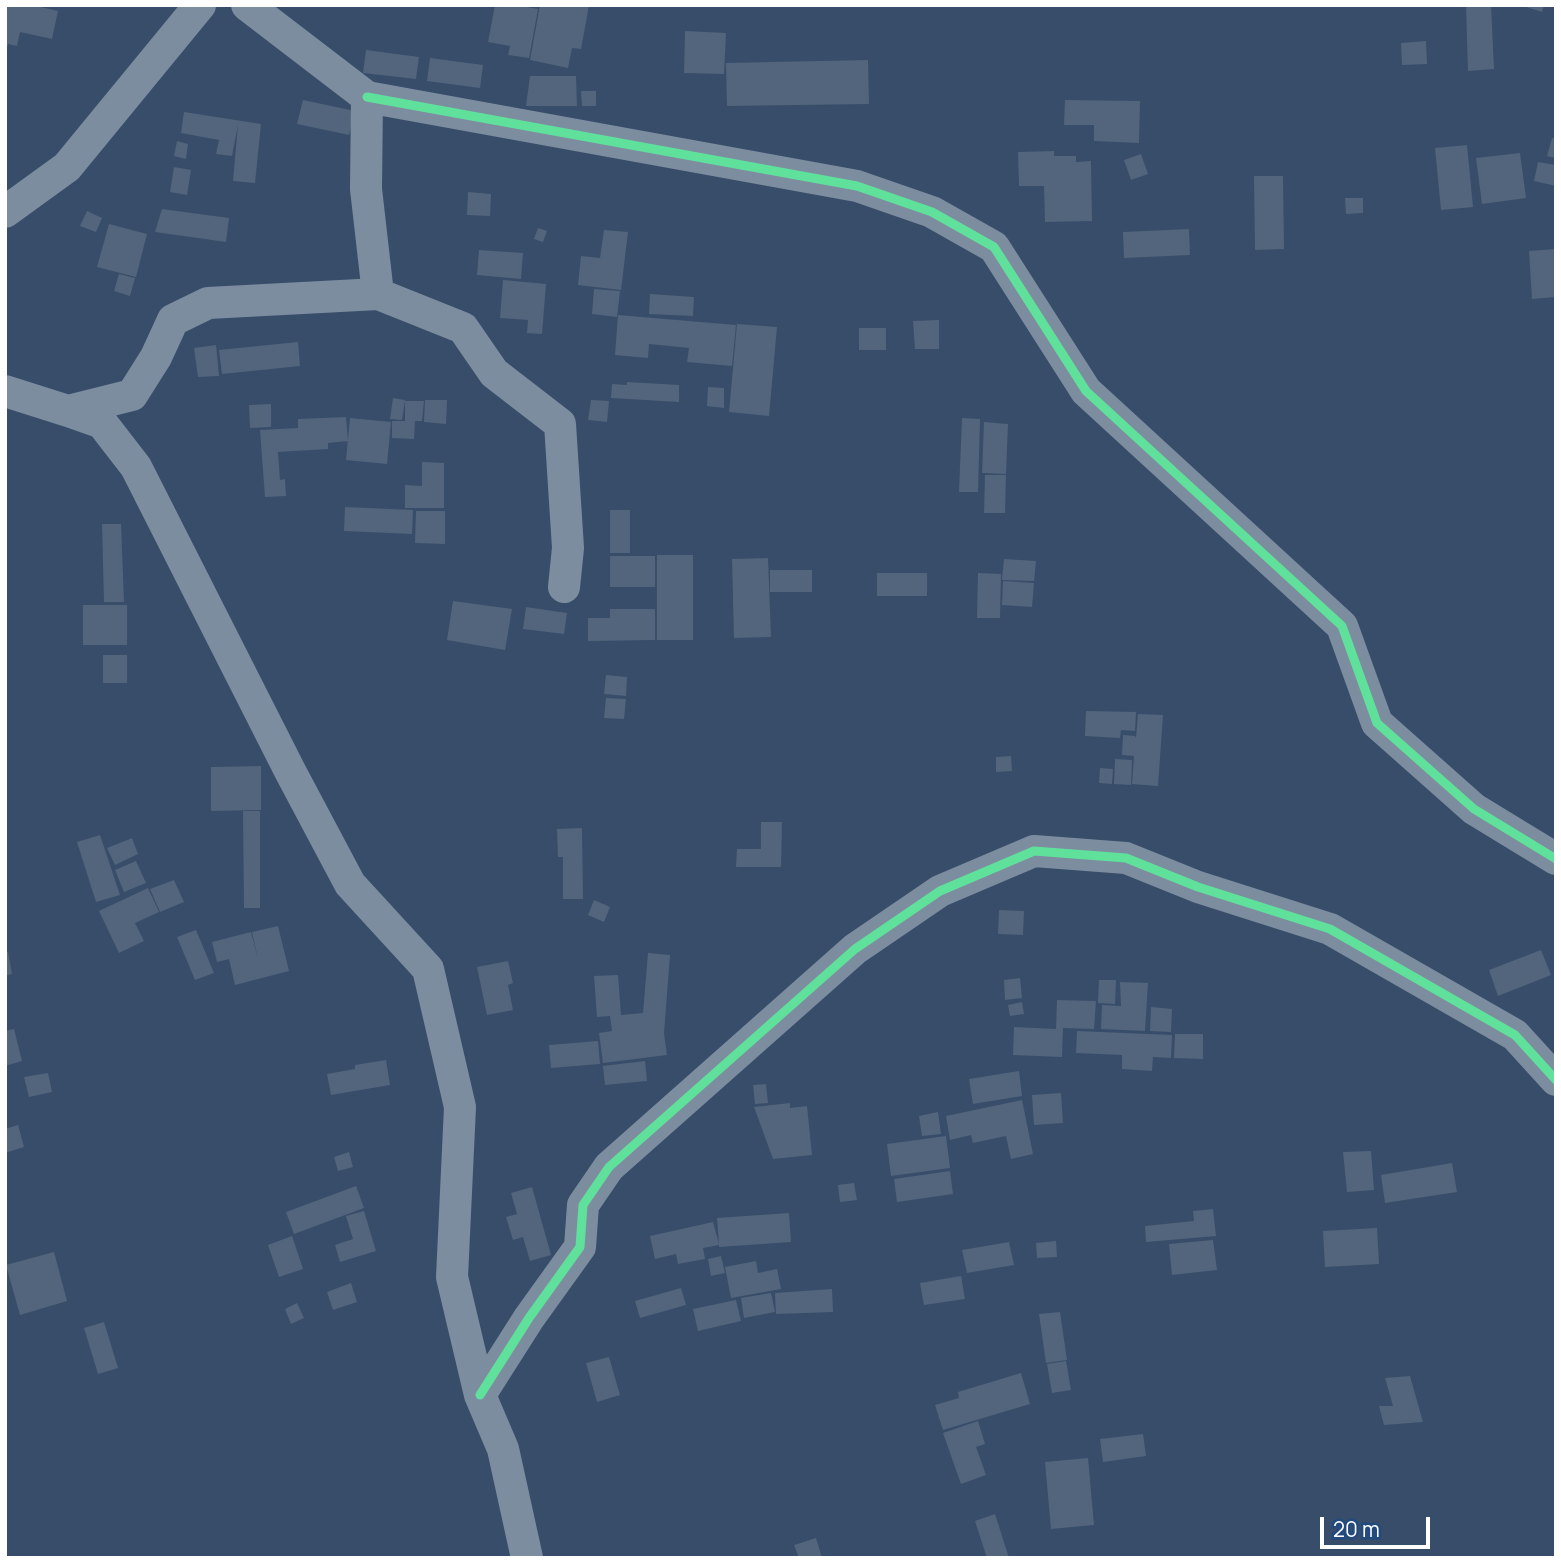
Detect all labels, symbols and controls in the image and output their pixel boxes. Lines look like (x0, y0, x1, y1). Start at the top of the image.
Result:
scale bar (1323, 1504, 1433, 1548)
text: 20 m (1333, 1515, 1380, 1543)

